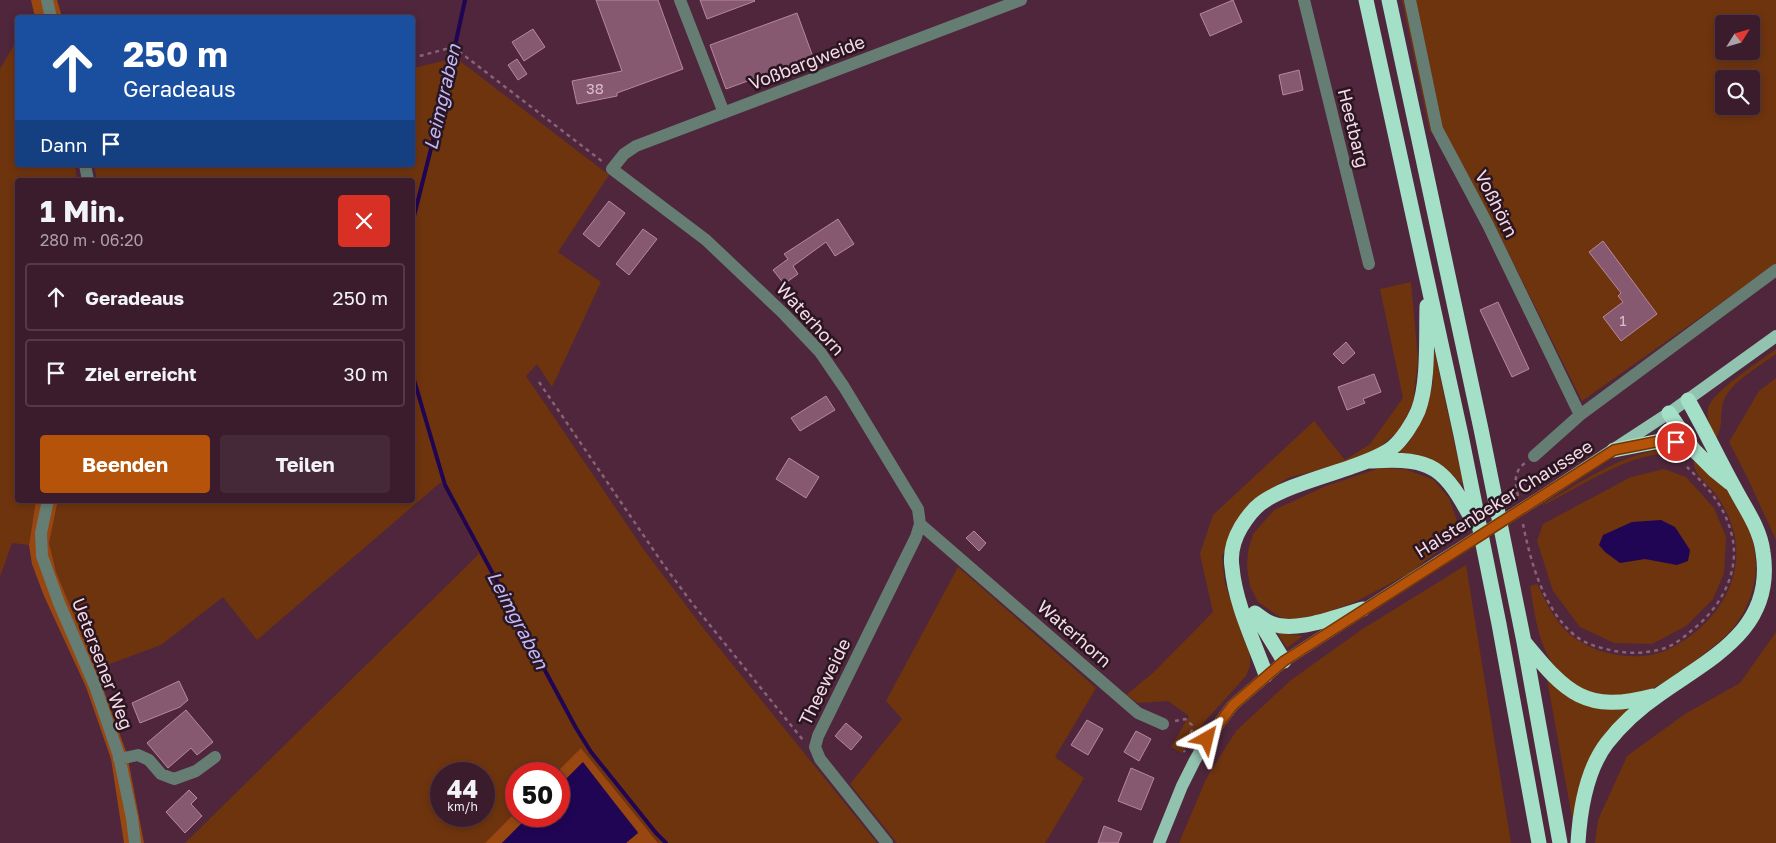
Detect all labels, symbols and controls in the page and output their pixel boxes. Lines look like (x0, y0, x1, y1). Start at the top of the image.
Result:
north arrow (1715, 15, 1760, 60)
map controls (1715, 15, 1760, 115)
street label: Voßbargweide (745, 30, 868, 94)
text: 250 m (123, 33, 228, 75)
icon: ahead (40, 35, 105, 100)
water label: Leimgraben (418, 41, 465, 152)
button: search (1715, 70, 1760, 115)
text: Geradeaus (123, 75, 236, 102)
house number: 38 (586, 79, 604, 97)
street label: Heetbarg (1334, 86, 1374, 170)
icon: arrive (97, 130, 125, 158)
text: Dann (40, 133, 87, 156)
street label: Voßhörn (1471, 166, 1523, 241)
text: 1 Min. (40, 193, 126, 229)
button: close (338, 195, 390, 247)
text: 280 m · 06:20 (40, 230, 144, 250)
street label: Waterhorn (772, 277, 849, 360)
icon: ahead (42, 283, 70, 311)
text: Geradeaus (85, 286, 184, 309)
text: 250 m (333, 286, 388, 309)
house number: 1 (1619, 311, 1627, 329)
icon: arrive (42, 359, 70, 387)
text: Ziel erreicht (85, 362, 197, 385)
text: 30 m (344, 362, 388, 385)
pin (1655, 421, 1697, 463)
icon: arrive (1662, 428, 1690, 456)
street label: Halstenbeker Chaussee (1411, 434, 1596, 562)
button: Beenden (40, 435, 210, 493)
button: Teilen (220, 435, 390, 493)
water label: Leimgraben (483, 567, 554, 674)
street label: Uetersener Weg (68, 595, 138, 733)
street label: Waterhorn (1033, 595, 1116, 671)
street label: Theeweide (794, 634, 855, 729)
position arrow (1180, 712, 1232, 764)
speed limit sign: 50 (505, 762, 570, 827)
text: 44 (447, 773, 478, 804)
text: km/h (447, 799, 478, 814)

